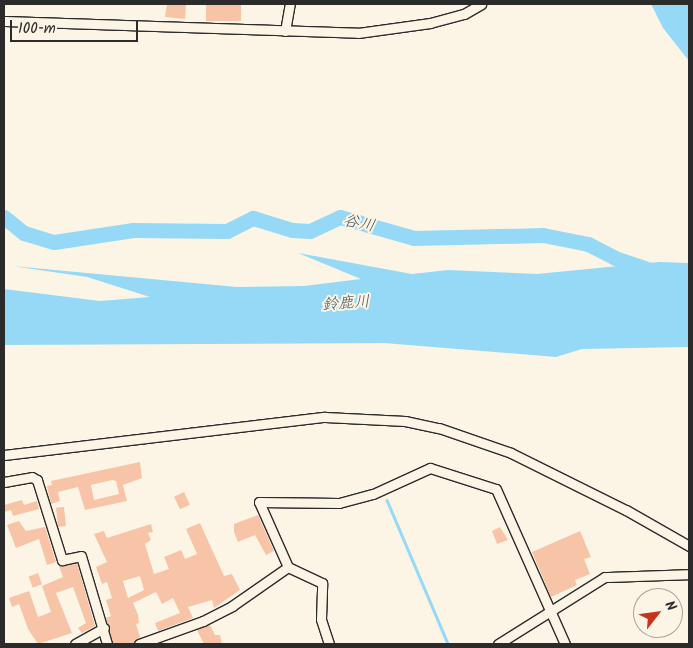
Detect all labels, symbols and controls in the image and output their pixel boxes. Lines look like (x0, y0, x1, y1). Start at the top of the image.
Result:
scale bar (12, 10, 140, 42)
text: 100 m (18, 17, 56, 41)
water label: 谷川 (341, 211, 377, 237)
water label: 鈴鹿川 (321, 293, 371, 315)
north arrow (633, 588, 683, 638)
text: N (658, 597, 682, 615)

